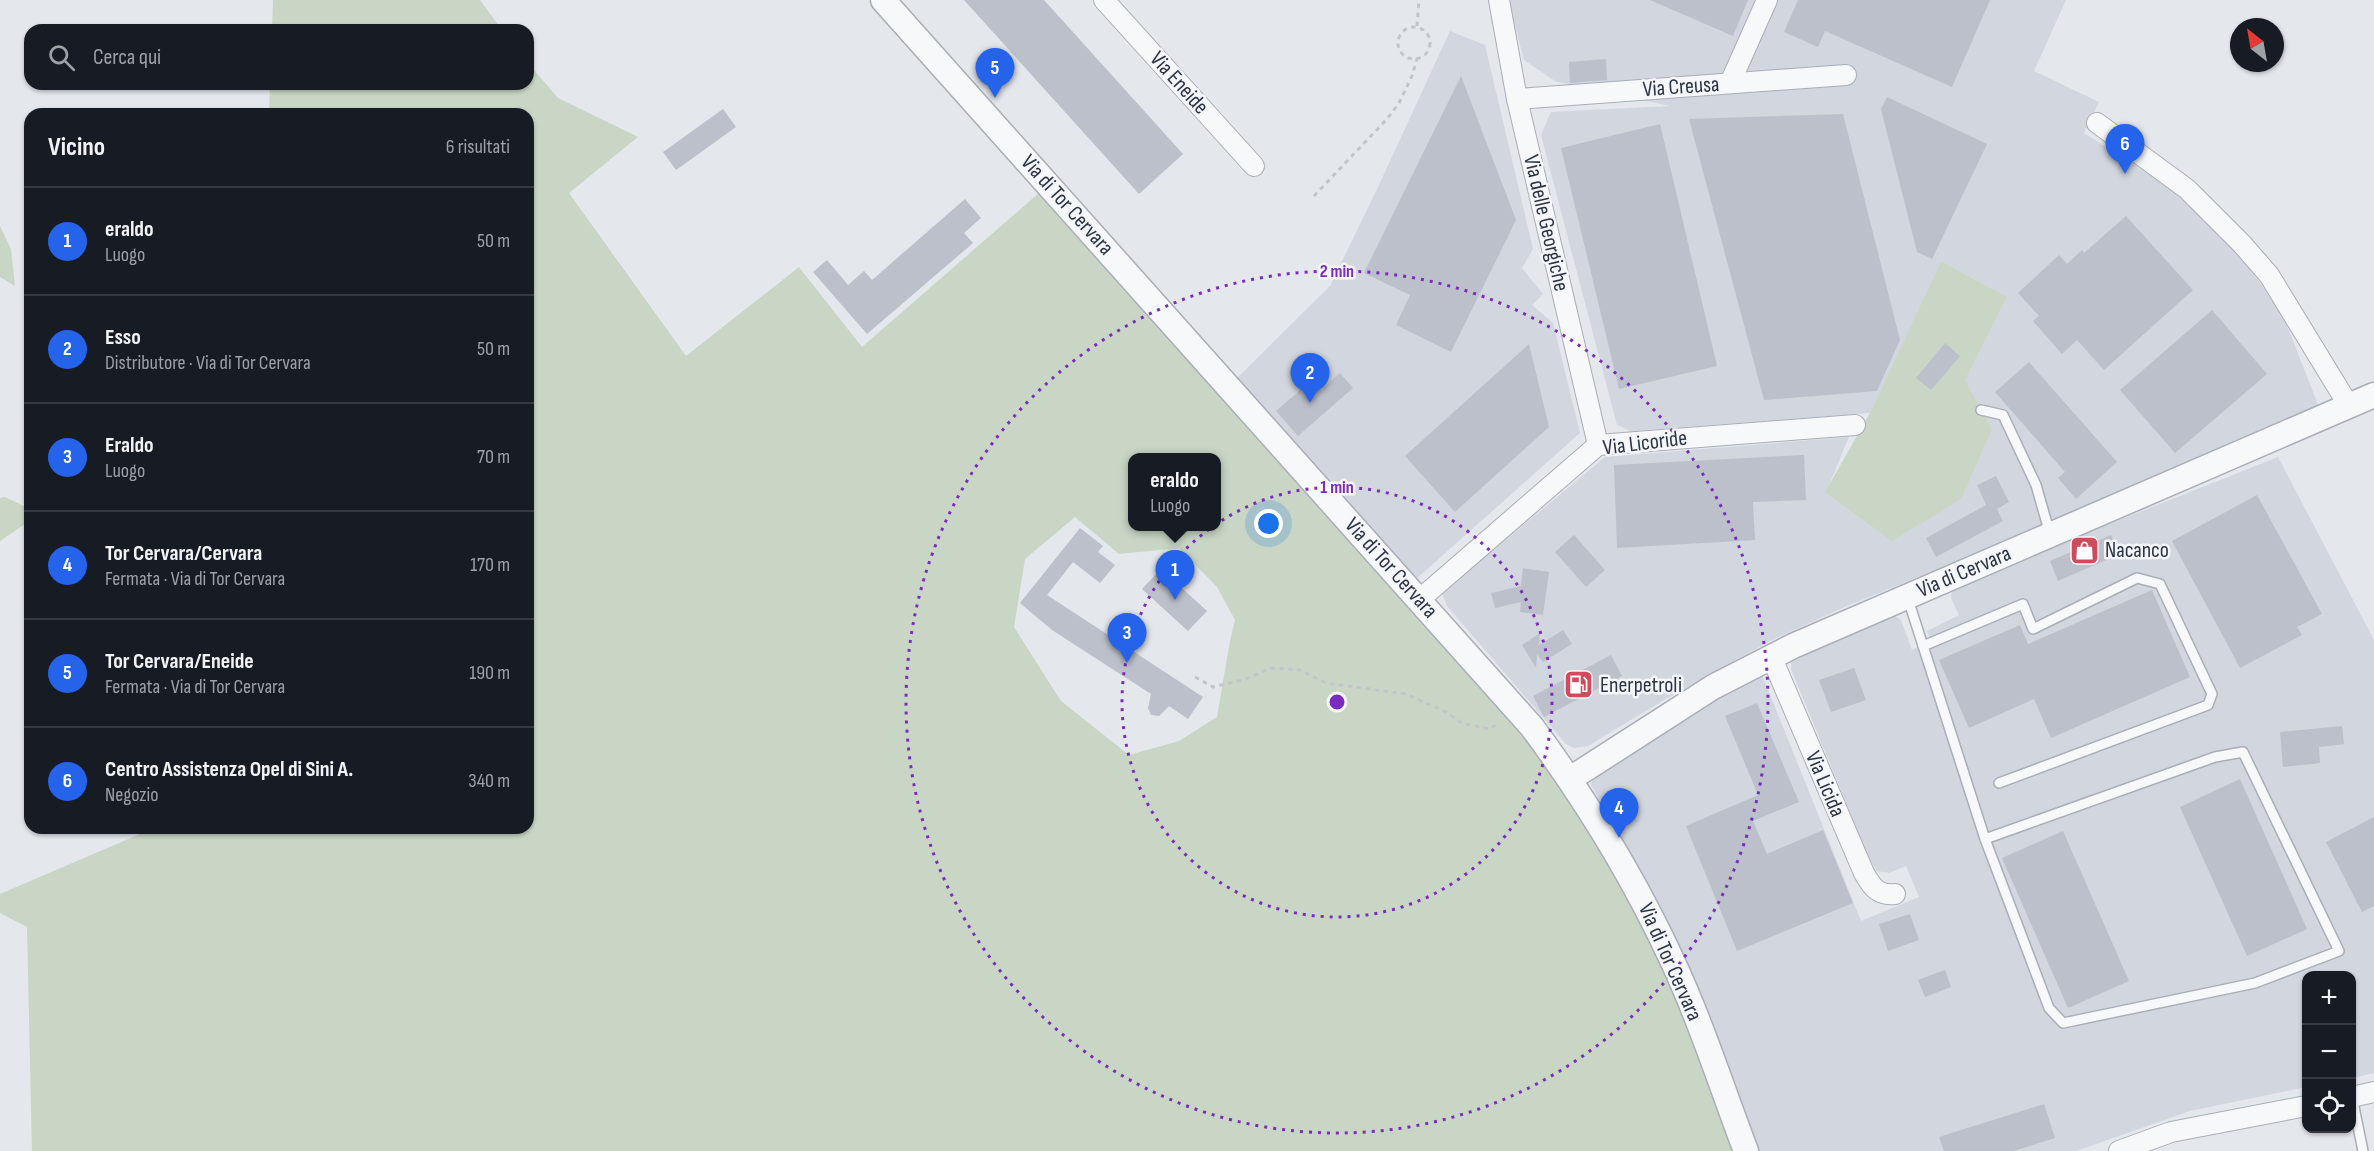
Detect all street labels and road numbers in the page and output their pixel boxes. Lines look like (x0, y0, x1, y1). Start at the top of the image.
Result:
street label: Via Eneide (1144, 46, 1214, 120)
street label: Via Creusa (1642, 71, 1720, 103)
street label: Via di Tor Cervara (1015, 149, 1119, 261)
street label: Via delle Georgiche (1517, 152, 1575, 294)
street label: Via Licoride (1601, 424, 1689, 462)
street label: Via di Tor Cervara (1339, 512, 1443, 624)
street label: Via di Cervara (1913, 540, 2015, 604)
street label: Via Licida (1799, 747, 1851, 821)
street label: Via di Tor Cervara (1632, 899, 1708, 1025)

